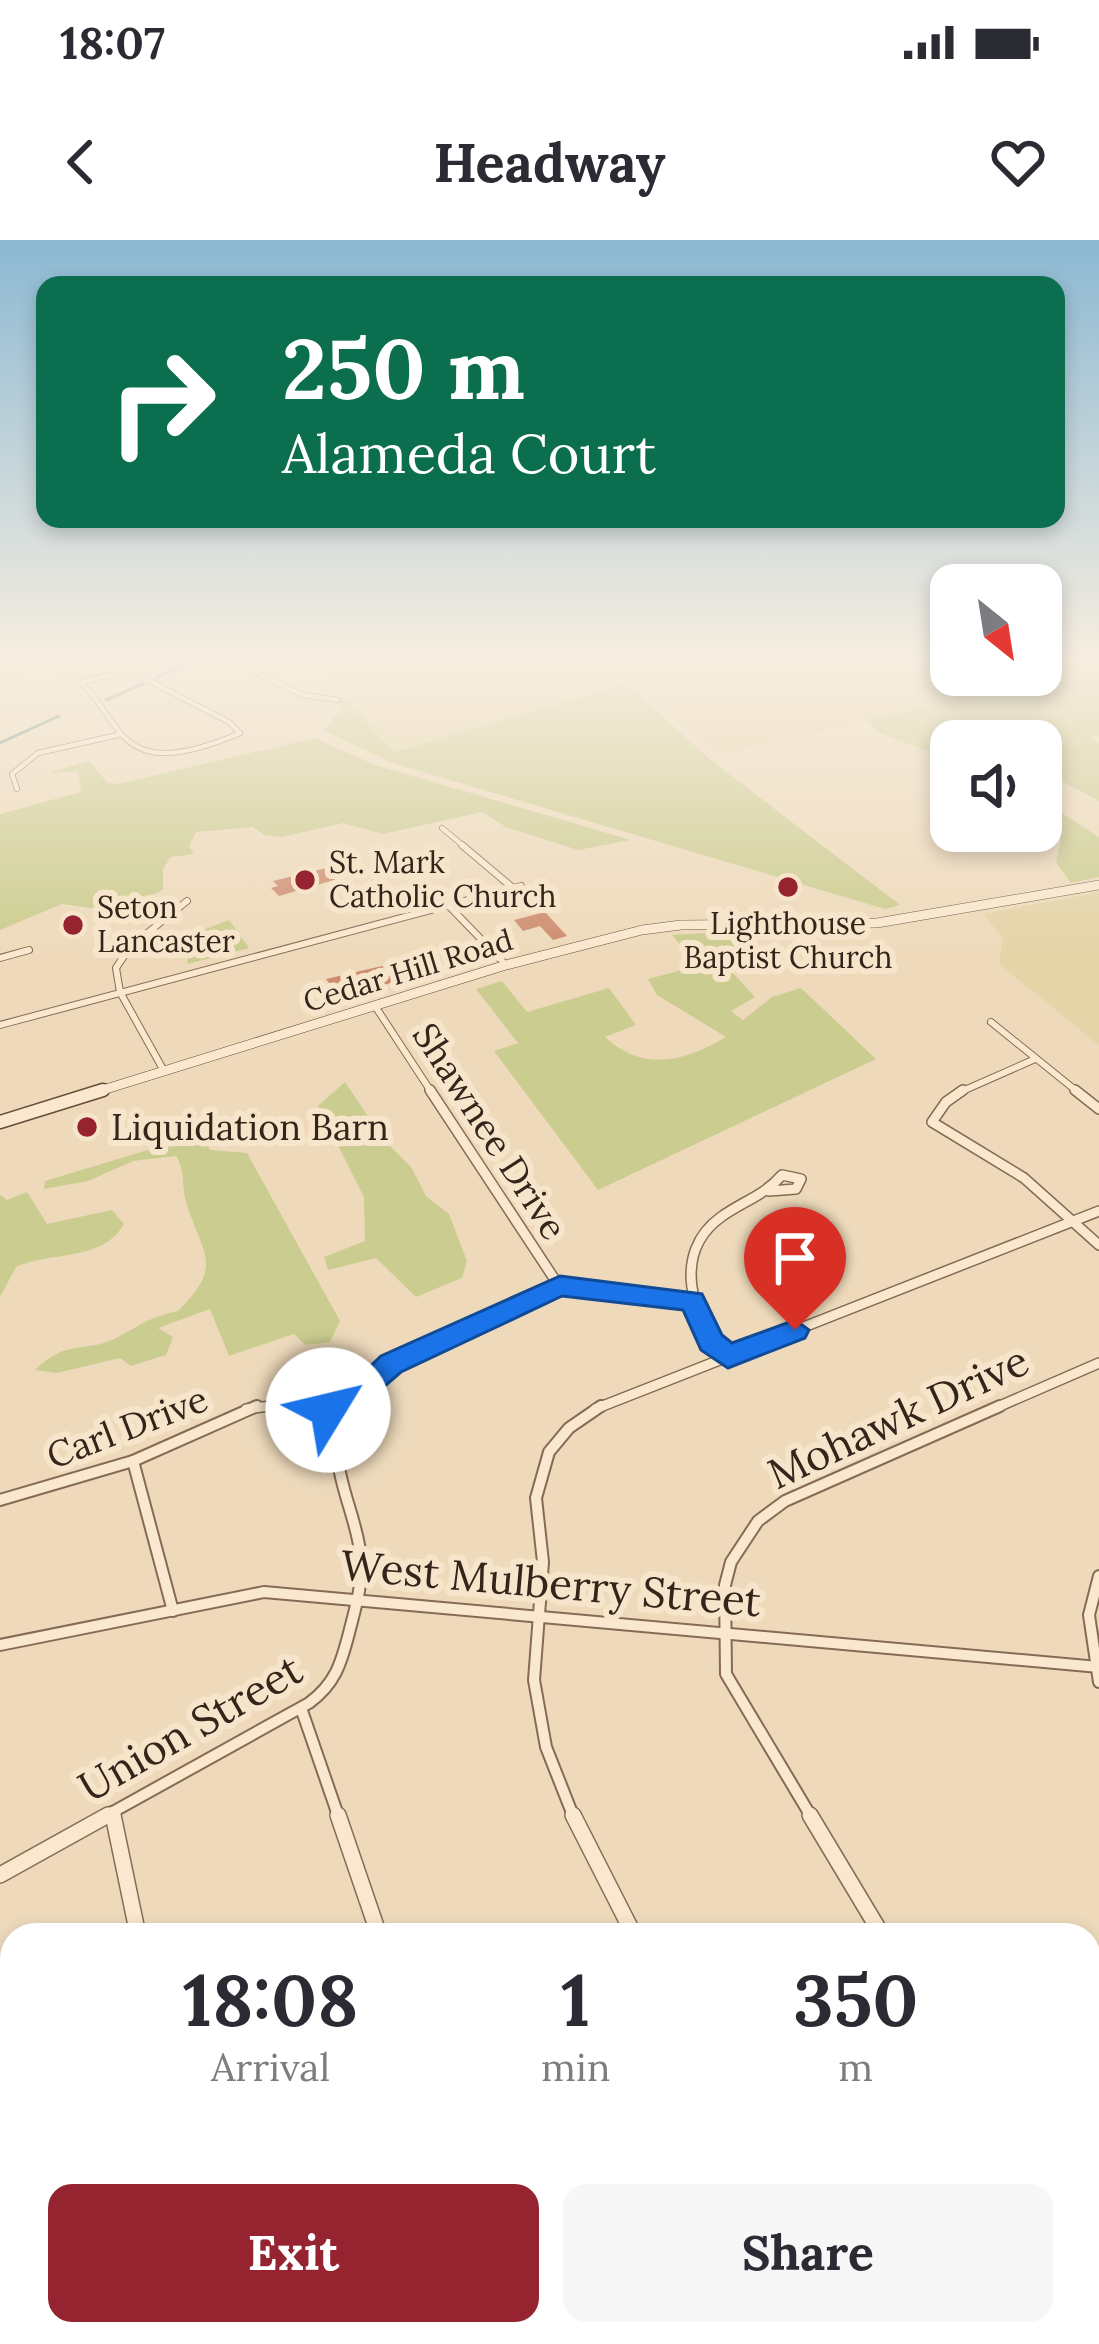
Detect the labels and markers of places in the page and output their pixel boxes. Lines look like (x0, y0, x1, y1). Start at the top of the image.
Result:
place label: St. Mark Catholic Church (329, 843, 556, 915)
marker: St. Mark Catholic Church (292, 867, 318, 893)
marker: Lighthouse Baptist Church (775, 874, 801, 900)
place label: Seton Lancaster (97, 888, 235, 960)
place label: Lighthouse Baptist Church (683, 904, 893, 976)
marker: Seton Lancaster (60, 912, 86, 938)
place label: Liquidation Barn (111, 1104, 389, 1150)
marker: Liquidation Barn (74, 1114, 100, 1140)
pin (744, 1207, 846, 1330)

